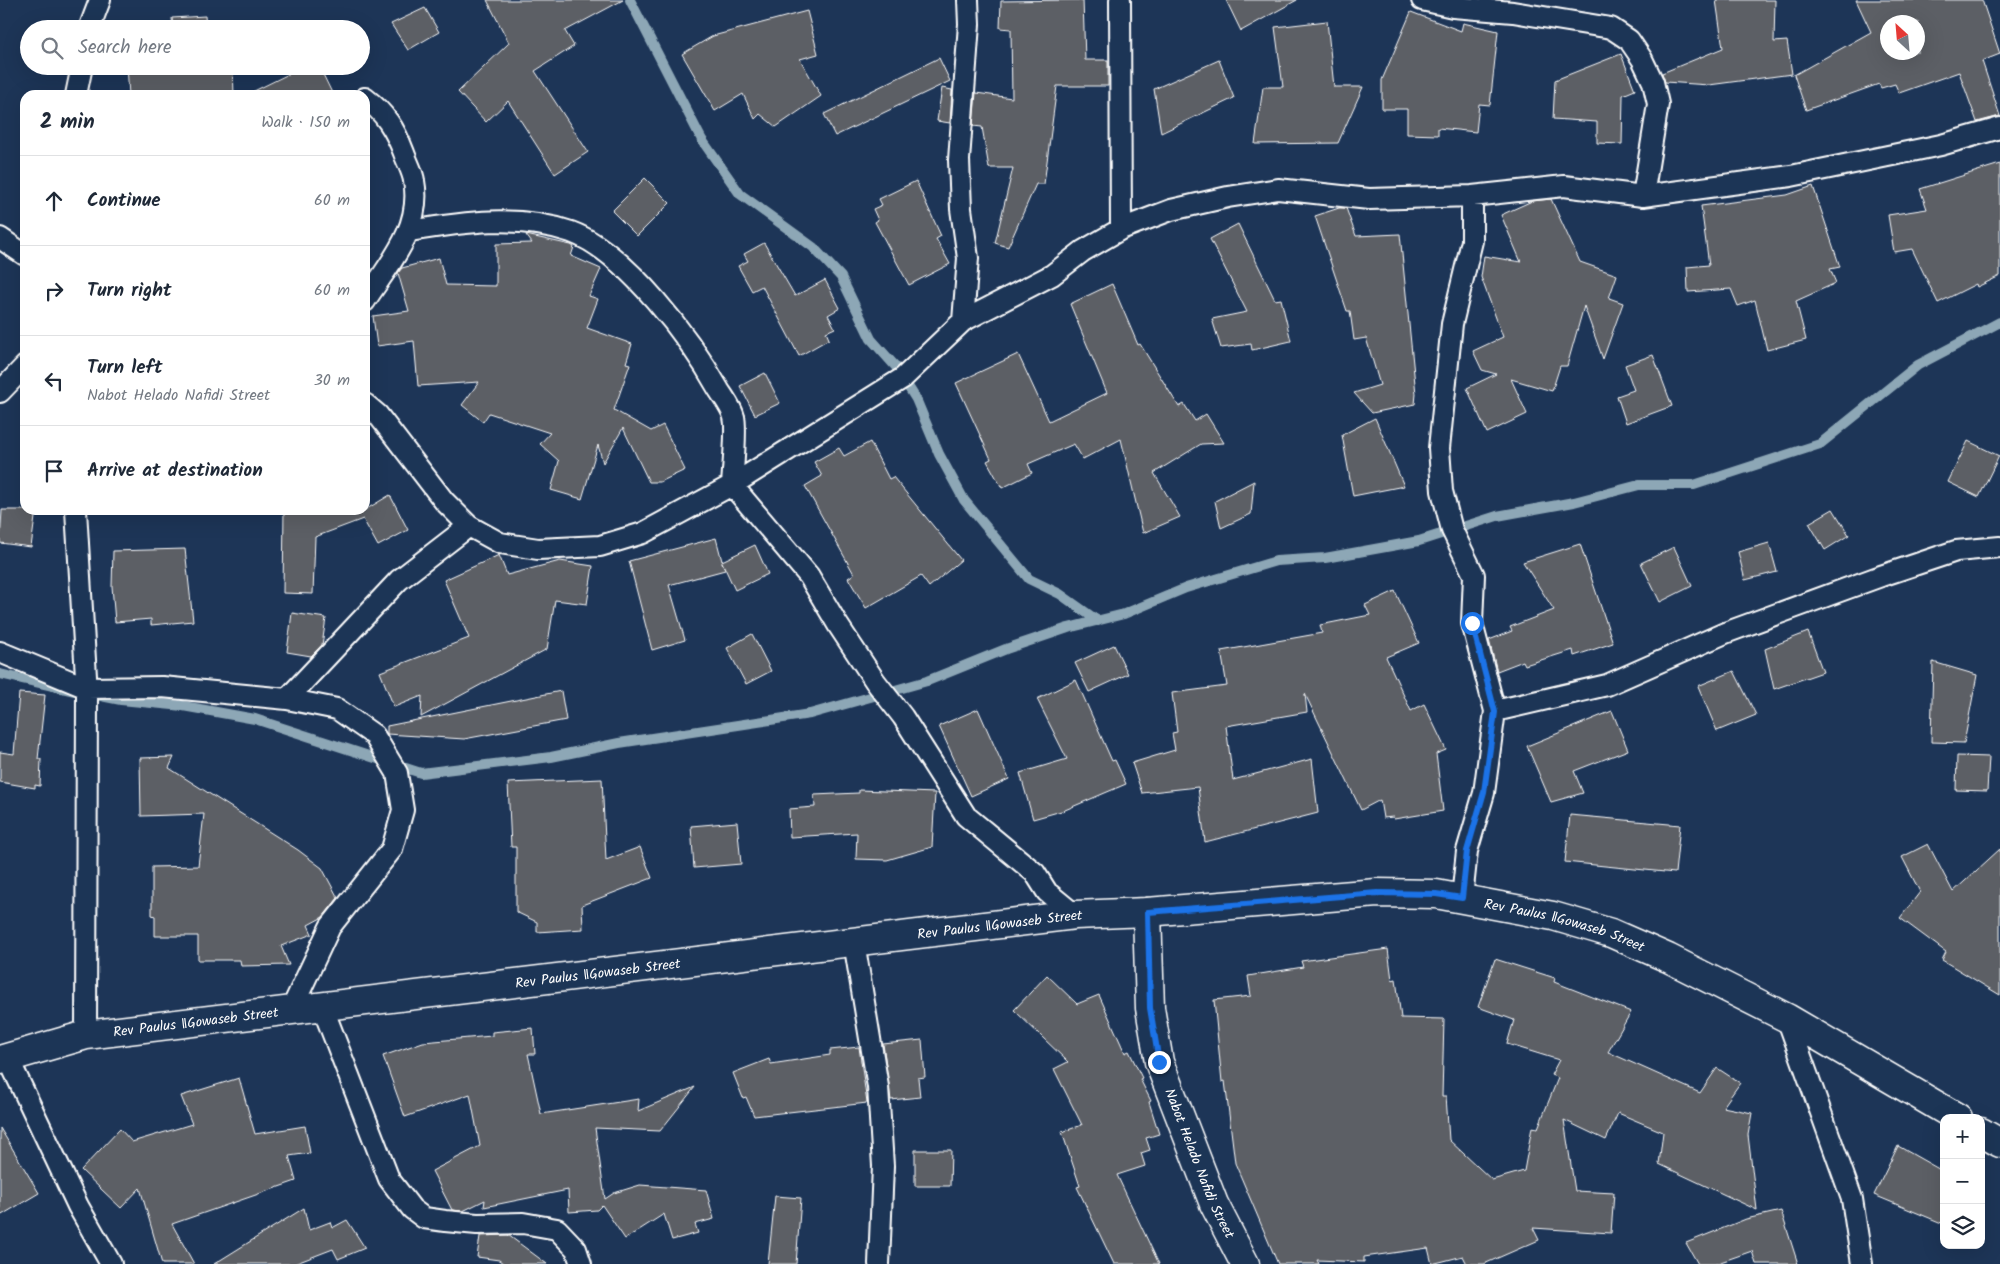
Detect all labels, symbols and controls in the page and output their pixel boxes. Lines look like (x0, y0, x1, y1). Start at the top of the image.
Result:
north arrow (1880, 15, 1925, 60)
search box (20, 20, 370, 75)
text: Search here (78, 33, 172, 63)
icon: search (38, 34, 66, 62)
text: 2 min (40, 106, 95, 139)
text: Walk · 150 m (261, 110, 350, 135)
text: Continue (87, 186, 160, 216)
icon: ahead (40, 187, 68, 215)
text: 60 m (314, 188, 350, 213)
text: Turn right (87, 276, 172, 306)
icon: right (40, 277, 68, 305)
text: 60 m (314, 278, 350, 303)
text: Turn left (87, 353, 162, 383)
icon: left (40, 367, 68, 395)
text: 30 m (314, 368, 350, 393)
text: Nabot Helado Nafidi Street (87, 383, 270, 408)
text: Arrive at destination (87, 456, 263, 486)
icon: arrive (40, 457, 68, 485)
route start (1461, 612, 1484, 635)
street label: Rev Paulus ǁGowaseb Street (1482, 893, 1648, 959)
street label: Rev Paulus ǁGowaseb Street (916, 905, 1083, 946)
street label: Rev Paulus ǁGowaseb Street (514, 953, 682, 995)
street label: Rev Paulus ǁGowaseb Street (112, 1002, 280, 1044)
route end (1148, 1051, 1171, 1074)
street label: Nabot Helado Nafidi Street (1158, 1085, 1240, 1243)
map controls (1940, 1114, 1985, 1249)
button: + (1940, 1114, 1985, 1159)
button: − (1940, 1159, 1985, 1204)
button: layers (1940, 1204, 1985, 1249)

